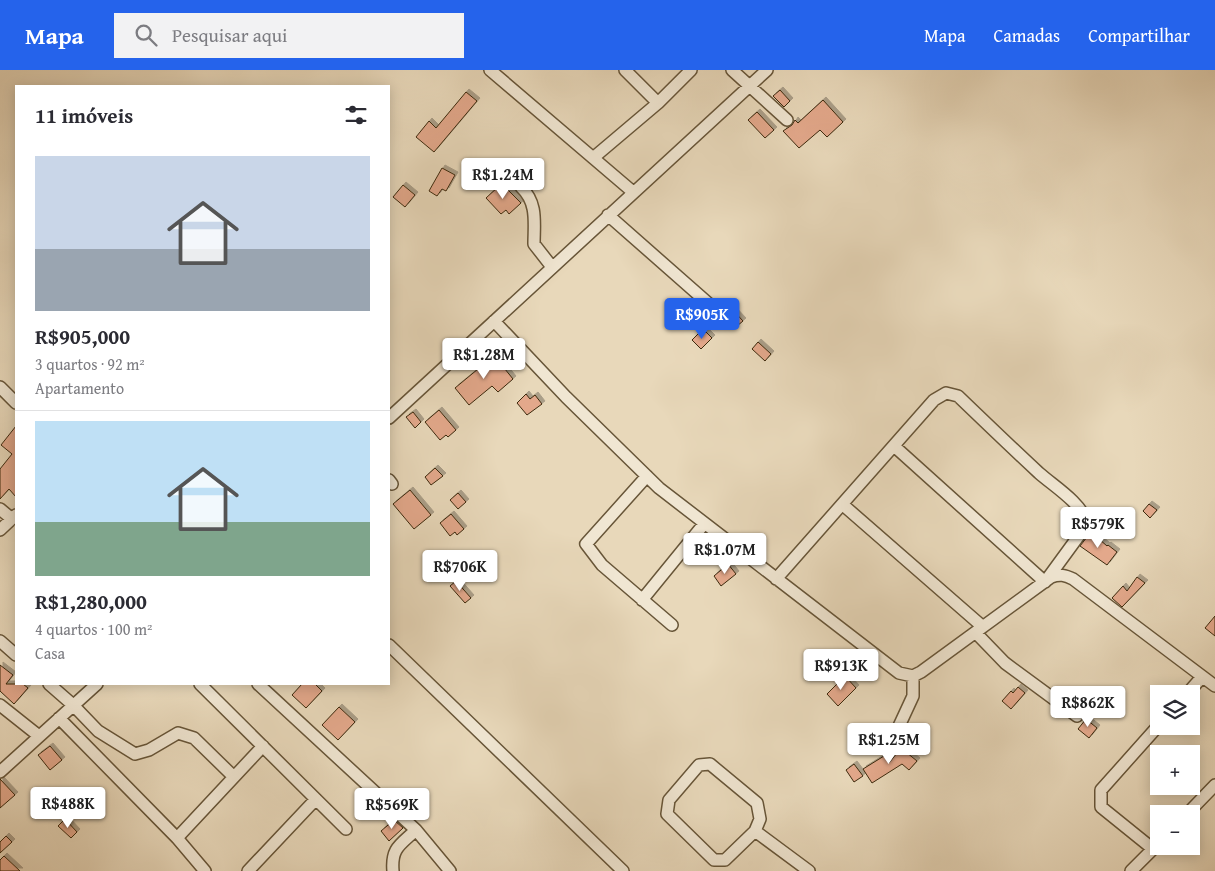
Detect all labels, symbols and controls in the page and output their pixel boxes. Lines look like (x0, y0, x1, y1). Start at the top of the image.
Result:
search box (114, 13, 464, 58)
text: Mapa (25, 18, 84, 53)
icon: search (132, 21, 160, 49)
text: Pesquisar aqui (172, 21, 287, 49)
text: Mapa (924, 22, 965, 49)
text: Camadas (993, 22, 1060, 49)
text: Compartilhar (1088, 22, 1190, 49)
text: 11 imóveis (35, 100, 133, 131)
icon: filters (342, 101, 370, 129)
pin: R$1.24M (457, 158, 549, 200)
text: R$1.24M (472, 162, 534, 186)
icon: home (158, 188, 248, 278)
pin: R$905K (661, 298, 743, 340)
text: R$905K (675, 302, 729, 326)
text: R$905,000 (35, 321, 130, 352)
pin: R$1.28M (438, 338, 530, 380)
text: R$1.28M (453, 342, 515, 366)
text: 3 quartos · 92 m² (35, 352, 145, 376)
text: Apartamento (35, 376, 124, 400)
icon: home (158, 454, 248, 544)
pin: R$579K (1057, 506, 1139, 549)
text: R$579K (1071, 511, 1125, 535)
pin: R$1.07M (679, 532, 771, 575)
text: R$1.07M (694, 537, 756, 561)
pin: R$706K (419, 550, 501, 592)
text: R$706K (433, 554, 487, 578)
text: R$1,280,000 (35, 586, 147, 617)
text: 4 quartos · 100 m² (35, 617, 152, 641)
text: Casa (35, 641, 65, 665)
pin: R$913K (800, 648, 882, 691)
text: R$913K (814, 653, 868, 677)
map controls (1150, 685, 1200, 855)
button: layers (1150, 685, 1200, 735)
pin: R$862K (1047, 686, 1129, 728)
text: R$862K (1061, 690, 1115, 714)
pin: R$1.25M (843, 722, 935, 765)
text: R$1.25M (858, 727, 920, 751)
button: + (1150, 745, 1200, 795)
pin: R$488K (27, 786, 109, 829)
pin: R$569K (351, 788, 433, 830)
text: R$488K (41, 791, 95, 815)
text: R$569K (365, 792, 419, 816)
button: − (1150, 805, 1200, 855)

